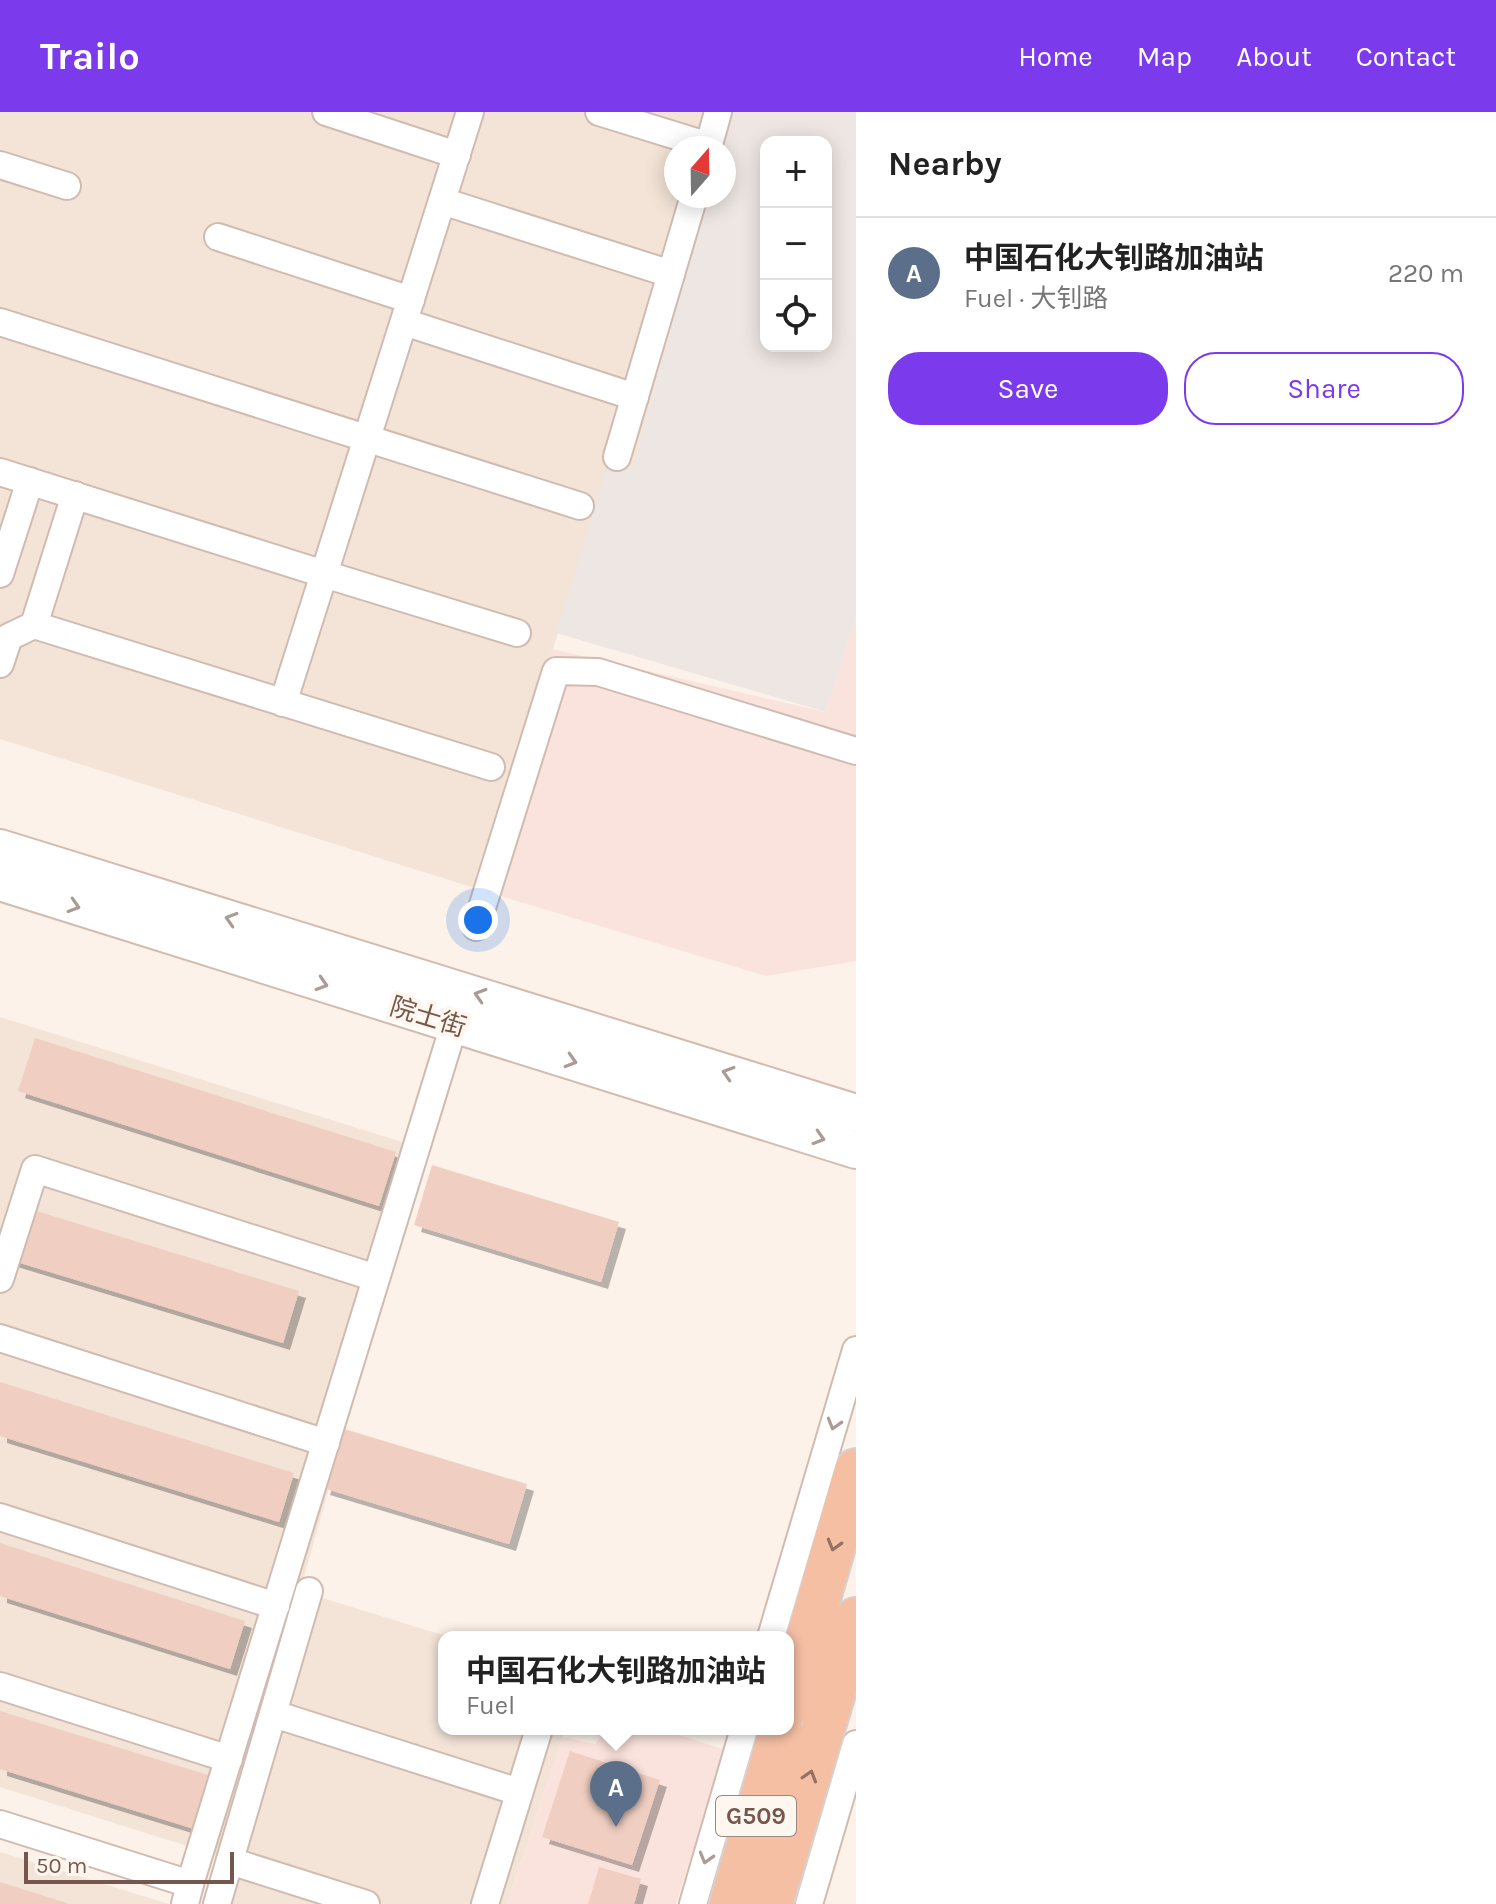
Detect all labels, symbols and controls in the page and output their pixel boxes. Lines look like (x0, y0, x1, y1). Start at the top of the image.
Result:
text: Trailo (40, 34, 140, 79)
text: Home (1018, 40, 1093, 73)
text: Map (1137, 40, 1192, 73)
text: About (1236, 40, 1312, 73)
text: Contact (1356, 40, 1456, 73)
north arrow (664, 136, 736, 208)
map controls (760, 136, 832, 352)
button: + (760, 136, 832, 208)
text: Nearby (888, 144, 1002, 184)
button: − (760, 208, 832, 280)
text: 中国石化大钊路加油站 (964, 240, 1264, 276)
text: A (906, 258, 922, 289)
text: 220 m (1388, 258, 1464, 289)
button: locate (760, 280, 832, 352)
text: Fuel · 大钊路 (964, 283, 1108, 314)
button: Save (888, 352, 1168, 425)
button: Share (1184, 352, 1464, 425)
one-way arrow (67, 897, 81, 913)
your location (458, 900, 498, 940)
one-way arrow (225, 912, 239, 928)
one-way arrow (315, 975, 329, 991)
one-way arrow (474, 988, 487, 1004)
street label: 院士街 (386, 991, 470, 1043)
one-way arrow (563, 1052, 577, 1068)
one-way arrow (722, 1066, 735, 1082)
one-way arrow (812, 1129, 825, 1145)
one-way arrow (827, 1417, 843, 1431)
one-way arrow (827, 1538, 843, 1552)
popup (438, 1631, 794, 1735)
text: 中国石化大钊路加油站 (466, 1653, 766, 1689)
text: Fuel (466, 1690, 515, 1721)
pin: A (590, 1761, 642, 1827)
one-way arrow (801, 1769, 817, 1783)
road number: G509 (716, 1796, 796, 1836)
scale bar (24, 1848, 234, 1884)
one-way arrow (699, 1850, 715, 1864)
text: 50 m (36, 1853, 87, 1879)

